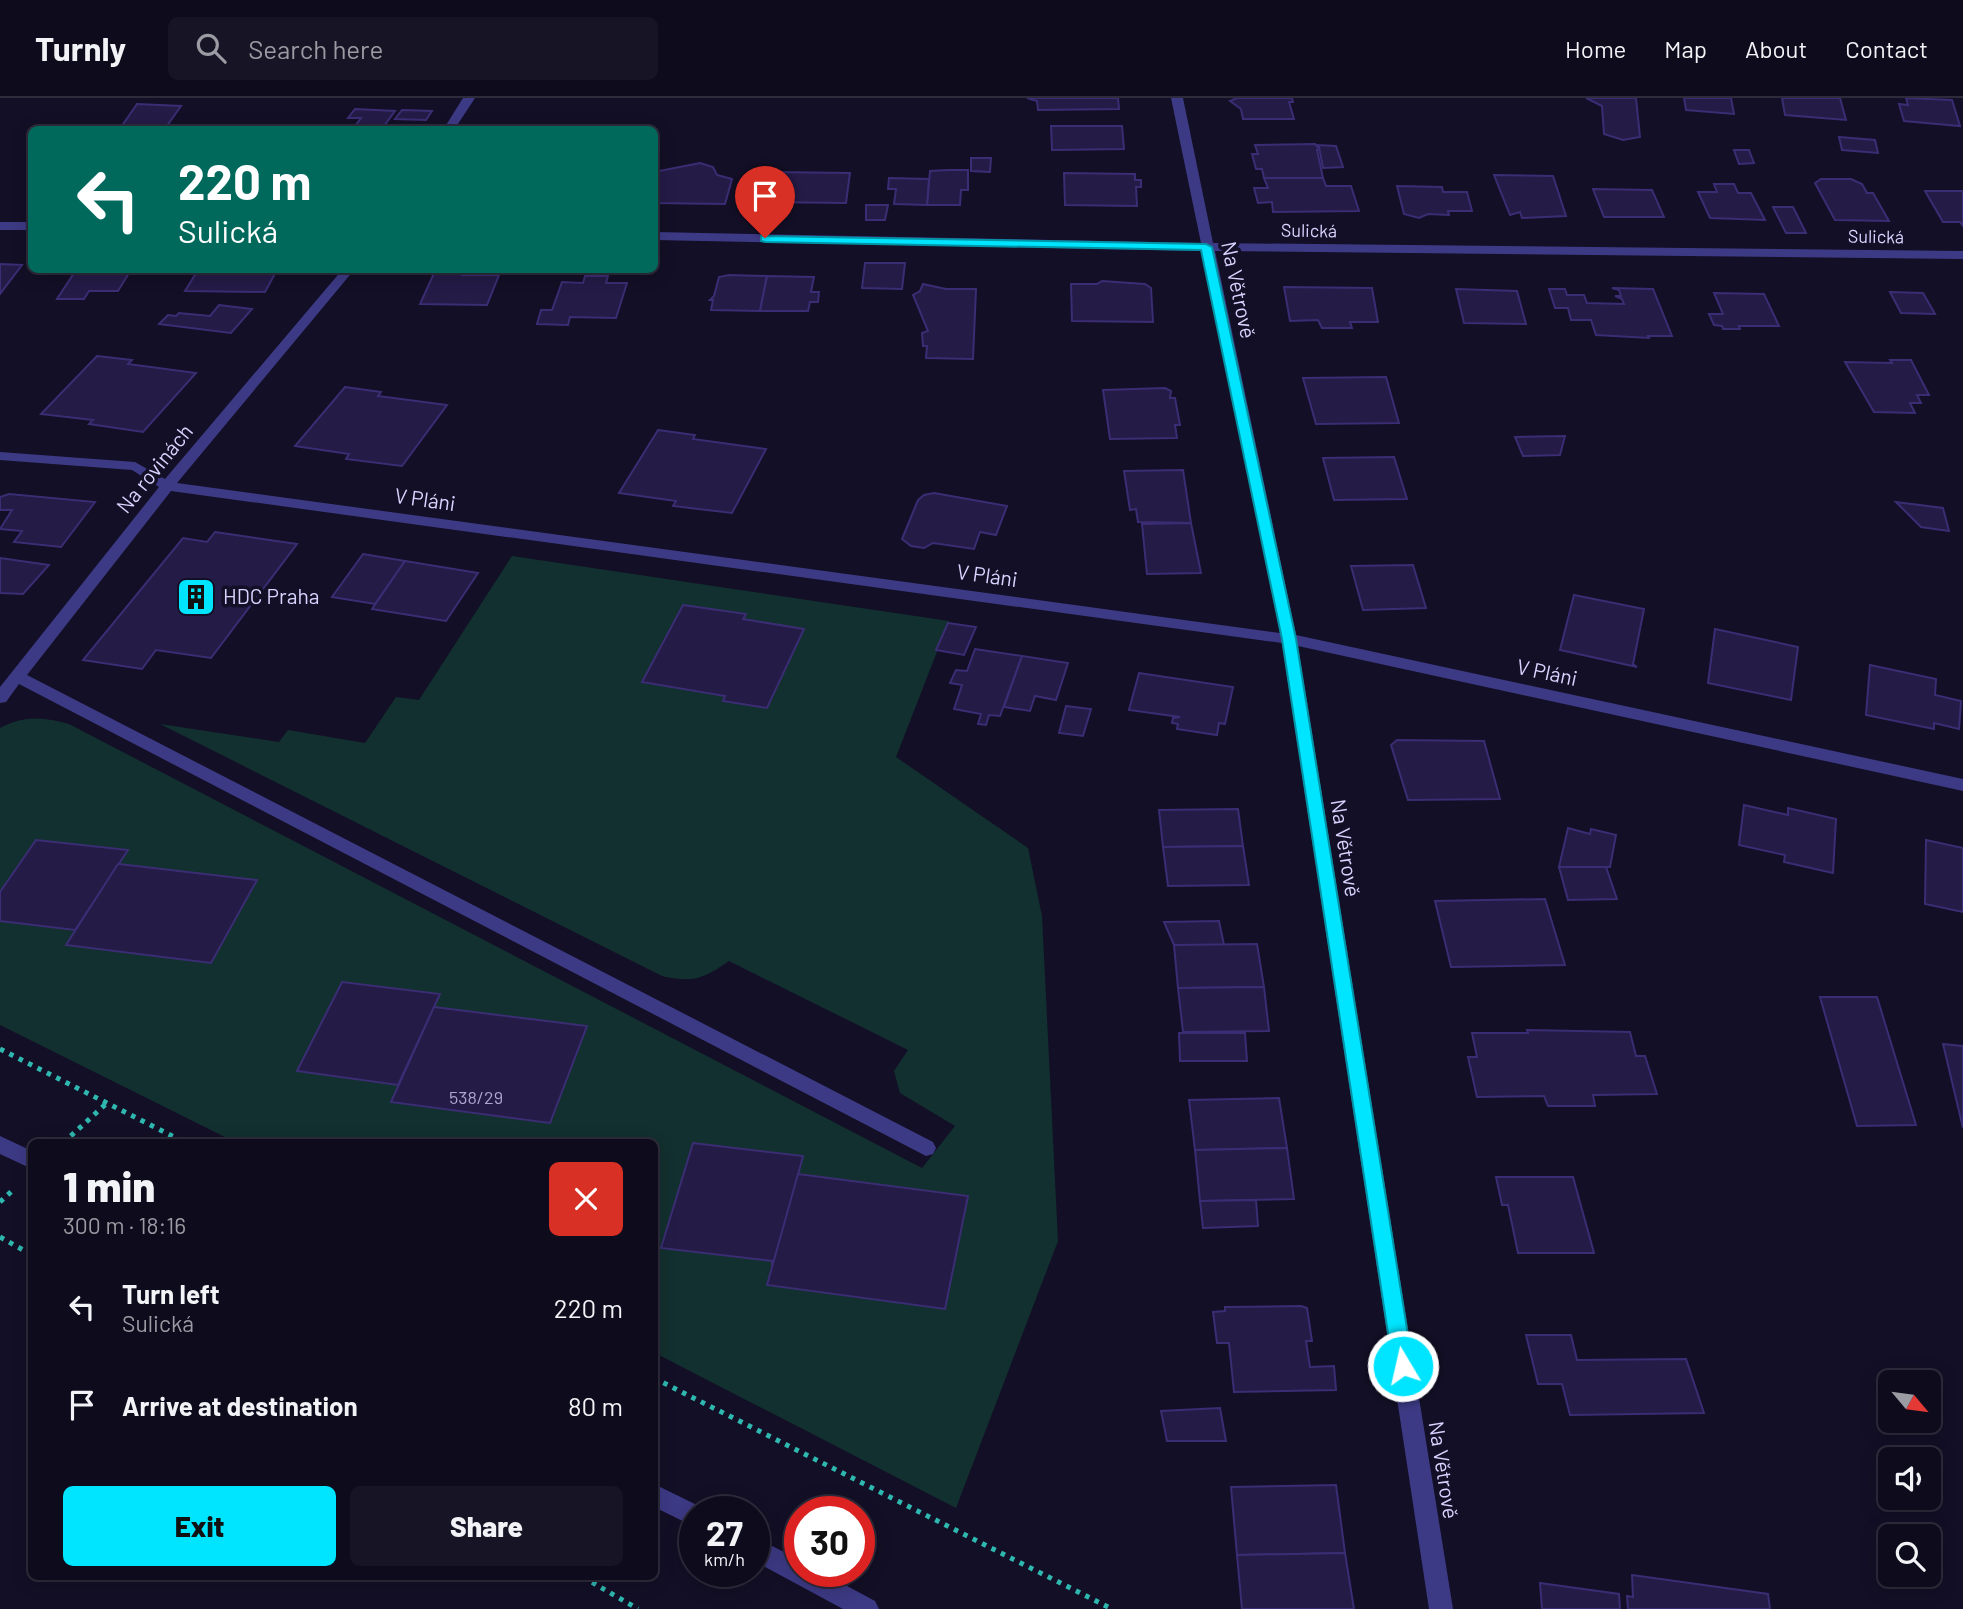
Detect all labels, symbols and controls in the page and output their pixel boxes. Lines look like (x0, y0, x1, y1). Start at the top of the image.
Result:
search box (168, 17, 658, 80)
text: Turnly (35, 28, 126, 68)
icon: search (192, 29, 230, 67)
text: Search here (248, 33, 383, 64)
text: Home (1565, 34, 1626, 63)
text: Map (1664, 34, 1707, 63)
text: About (1745, 34, 1807, 63)
text: Contact (1845, 34, 1928, 63)
text: 220 m (178, 151, 312, 210)
icon: left (63, 154, 154, 245)
pin (735, 166, 795, 238)
icon: arrive (746, 177, 784, 215)
text: Sulická (178, 211, 278, 249)
street label: Sulická (1281, 219, 1337, 241)
street label: Sulická (1848, 225, 1904, 247)
street label: Na Větrově (1217, 239, 1262, 340)
street label: Na rovinách (110, 419, 197, 518)
street label: V Pláni (393, 482, 457, 515)
street label: V Pláni (955, 558, 1019, 591)
building icon: HDC Praha (175, 576, 217, 618)
place label: HDC Praha (223, 583, 319, 608)
street label: V Pláni (1515, 653, 1580, 690)
street label: Na Větrově (1326, 797, 1367, 898)
house number: 538/29 (449, 1086, 503, 1108)
text: 1 min (63, 1160, 155, 1210)
button: close (549, 1162, 623, 1236)
text: 300 m · 18:16 (63, 1211, 186, 1239)
text: Turn left (122, 1278, 220, 1309)
icon: left (63, 1288, 101, 1326)
text: 220 m (554, 1292, 623, 1323)
text: Sulická (122, 1309, 194, 1337)
position arrow (1366, 1329, 1440, 1403)
north arrow (1878, 1370, 1941, 1433)
map controls (1878, 1370, 1941, 1587)
icon: arrive (63, 1386, 101, 1424)
text: Arrive at destination (122, 1390, 358, 1421)
text: 80 m (568, 1390, 623, 1421)
street label: Na Větrově (1424, 1419, 1465, 1520)
button: sound (1878, 1447, 1941, 1510)
button: Exit (63, 1486, 336, 1566)
button: Share (350, 1486, 623, 1566)
speed limit sign: 30 (784, 1496, 875, 1587)
text: 27 (706, 1511, 743, 1553)
button: search (1878, 1524, 1941, 1587)
text: km/h (704, 1548, 745, 1570)

